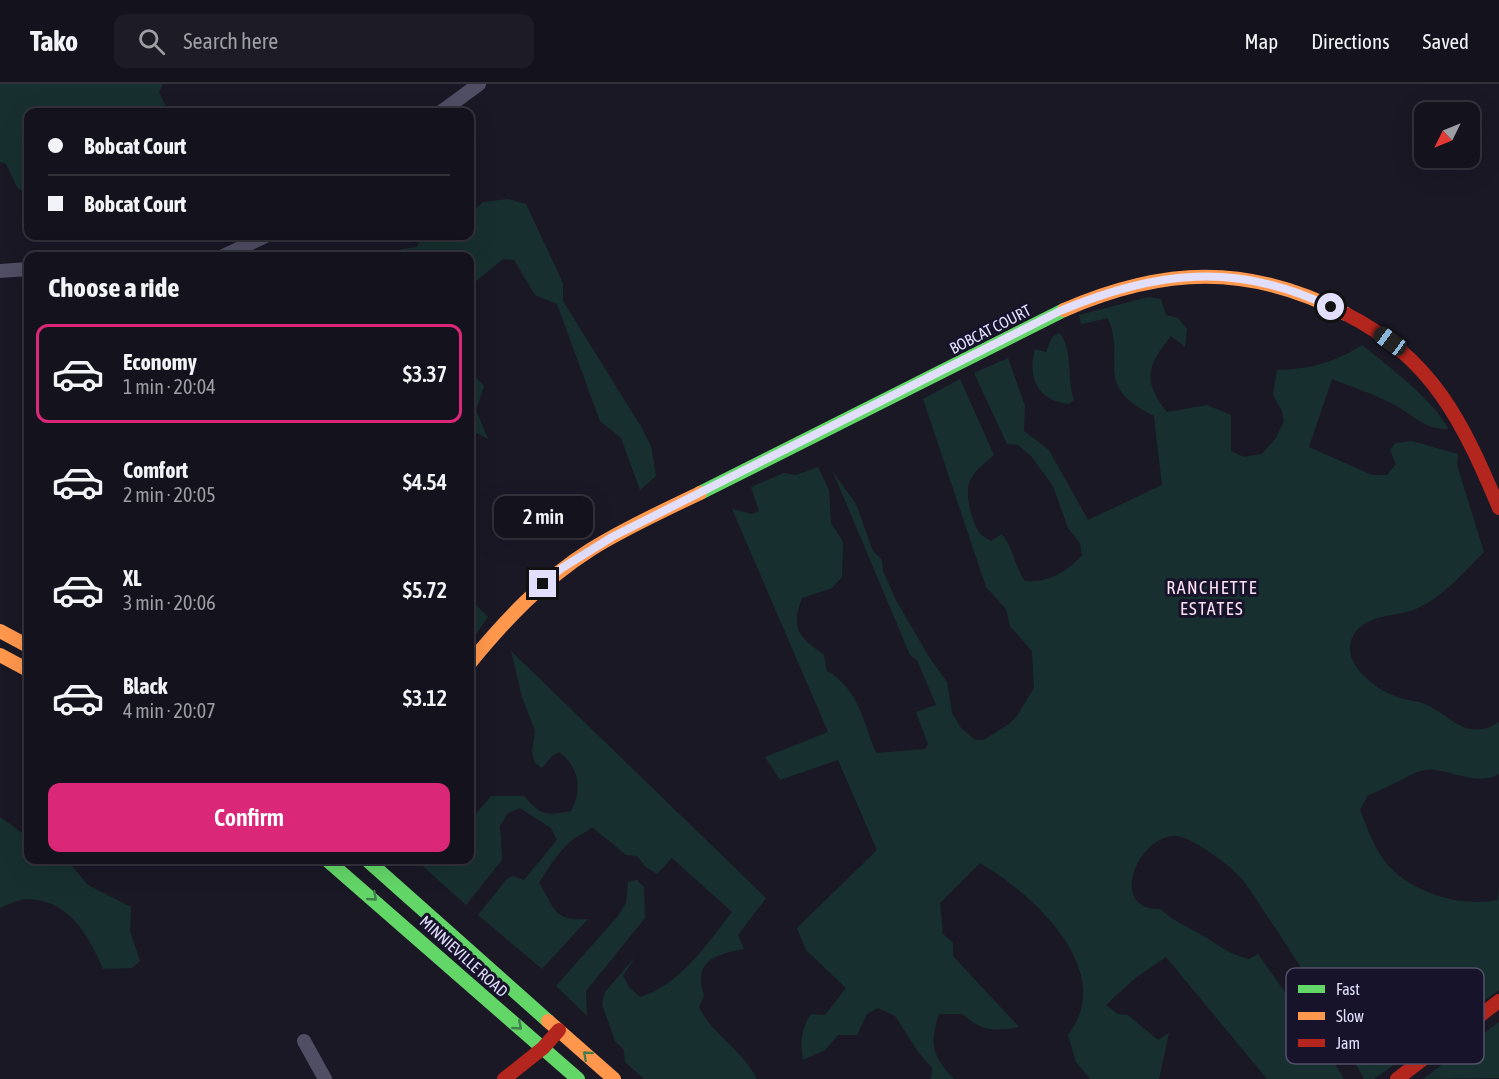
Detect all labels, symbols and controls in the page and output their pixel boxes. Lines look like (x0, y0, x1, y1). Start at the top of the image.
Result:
search box (114, 14, 534, 68)
text: Tako (30, 25, 78, 57)
icon: search (135, 25, 168, 58)
text: Search here (183, 28, 278, 54)
text: Map (1244, 29, 1278, 53)
text: Directions (1311, 29, 1390, 53)
text: Saved (1423, 29, 1469, 53)
north arrow (1414, 102, 1480, 168)
map controls (1414, 102, 1480, 168)
text: Bobcat Court (84, 133, 186, 159)
text: Bobcat Court (84, 191, 186, 217)
text: Choose a ride (48, 272, 180, 303)
route start (1317, 293, 1344, 320)
street label: BOBCAT COURT (946, 301, 1034, 357)
car (1370, 323, 1410, 359)
icon: car (51, 347, 105, 401)
text: Economy (123, 349, 197, 375)
text: $3.37 (403, 361, 447, 387)
text: 1 min · 20:04 (123, 375, 216, 398)
icon: car (51, 455, 105, 509)
text: Comfort (123, 457, 188, 483)
text: $4.54 (403, 469, 447, 495)
text: 2 min · 20:05 (123, 483, 216, 506)
callout: 2 min (494, 497, 592, 539)
text: 2 min (523, 505, 564, 528)
icon: car (51, 563, 105, 617)
text: XL (123, 565, 141, 591)
route end (529, 570, 556, 597)
text: $5.72 (403, 577, 447, 603)
district label: RANCHETTE ESTATES (1166, 577, 1258, 619)
text: 3 min · 20:06 (123, 591, 216, 614)
icon: car (51, 671, 105, 725)
text: Black (123, 673, 167, 699)
text: $3.12 (403, 685, 447, 711)
text: 4 min · 20:07 (123, 699, 216, 722)
button: Confirm (48, 783, 450, 852)
one-way arrow (366, 889, 377, 900)
street label: MINNIEVILLE ROAD (416, 912, 512, 1000)
legend (1286, 968, 1484, 1064)
text: Fast (1336, 980, 1360, 998)
text: Slow (1336, 1007, 1364, 1025)
one-way arrow (511, 1019, 522, 1030)
text: Jam (1336, 1034, 1360, 1052)
one-way arrow (583, 1051, 594, 1062)

